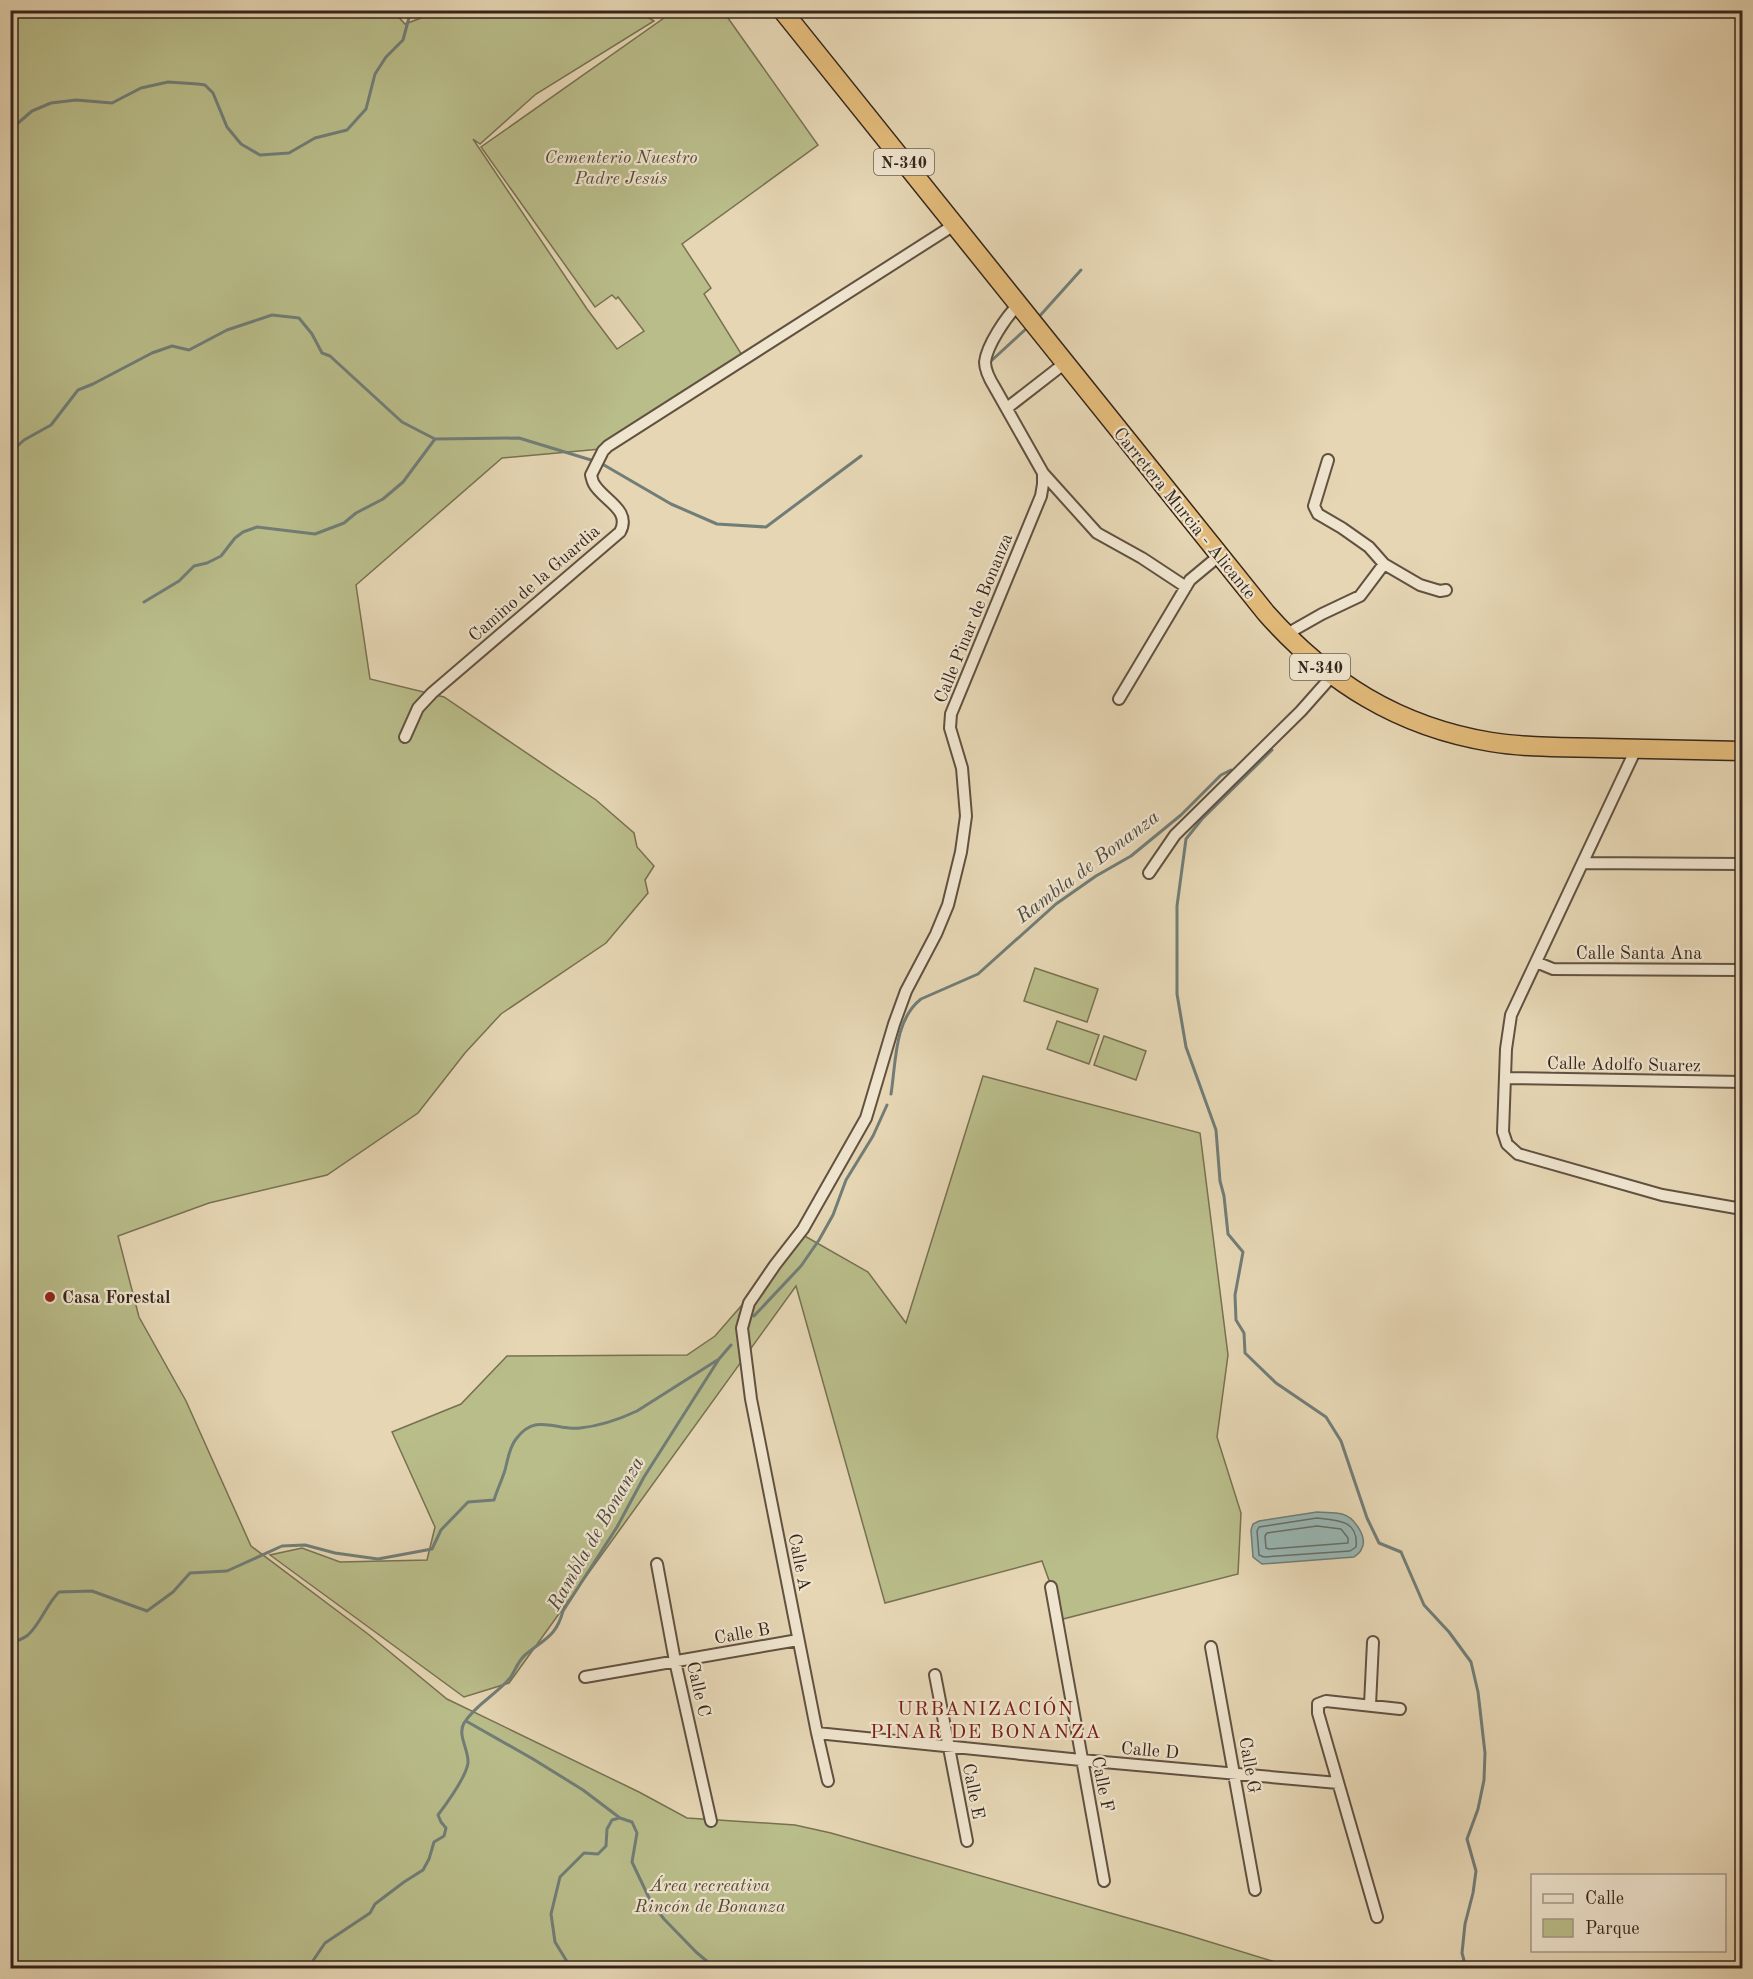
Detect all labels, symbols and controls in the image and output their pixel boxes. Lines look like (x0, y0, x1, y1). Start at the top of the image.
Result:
park label: Cementerio Nuestro Padre Jesús (544, 149, 698, 188)
road number: N-340 (874, 149, 934, 175)
street label: Carretera Murcia - Alicante (1110, 424, 1259, 603)
street label: Camino de la Guardia (466, 522, 604, 645)
street label: Calle Pinar de Bonanza (932, 531, 1016, 706)
road number: N-340 (1290, 654, 1350, 680)
water label: Rambla de Bonanza (1012, 807, 1164, 928)
street label: Calle Santa Ana (1576, 945, 1702, 963)
street label: Calle Adolfo Suarez (1547, 1055, 1701, 1075)
place label: Casa Forestal (62, 1289, 171, 1307)
marker: Casa Forestal (43, 1290, 57, 1304)
water label: Rambla de Bonanza (544, 1454, 649, 1615)
street label: Calle A (785, 1532, 813, 1592)
street label: Calle B (713, 1620, 772, 1648)
street label: Calle C (683, 1660, 713, 1719)
district label: URBANIZACIÓN PINAR DE BONANZA (870, 1696, 1102, 1743)
street label: Calle G (1235, 1736, 1263, 1795)
street label: Calle D (1120, 1740, 1180, 1762)
street label: Calle F (1088, 1755, 1116, 1813)
street label: Calle E (959, 1762, 987, 1821)
legend (1531, 1874, 1726, 1952)
park label: Área recreativa Rincón de Bonanza (633, 1875, 786, 1916)
text: Calle (1585, 1890, 1624, 1908)
text: Parque (1585, 1920, 1640, 1938)

